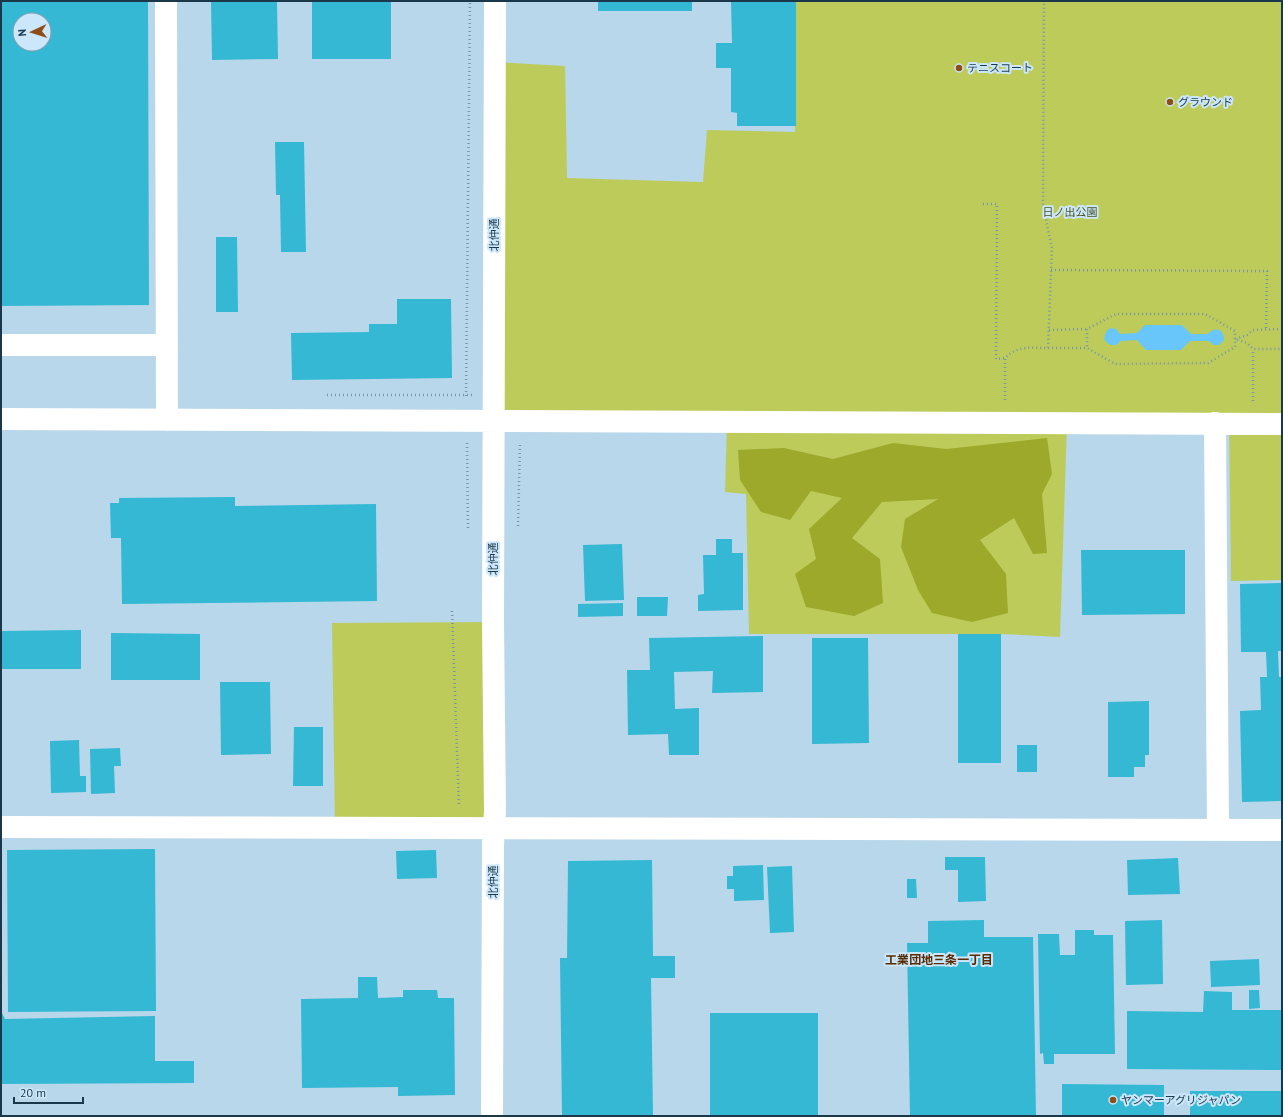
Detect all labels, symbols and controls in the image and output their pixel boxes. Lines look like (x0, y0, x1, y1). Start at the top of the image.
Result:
north arrow (12, 12, 52, 52)
text: N (15, 29, 29, 37)
place label: テニスコート (967, 61, 1033, 75)
marker: テニスコート (954, 63, 964, 73)
place label: グラウンド (1178, 95, 1233, 109)
marker: グラウンド (1165, 97, 1175, 107)
park label: 日ノ出公園 (1043, 205, 1098, 219)
street label: 北仲通 (487, 219, 501, 252)
street label: 北仲通 (486, 543, 500, 576)
street label: 北仲通 (486, 866, 500, 899)
district label: 工業団地三条一丁目 (885, 952, 993, 967)
scale bar (14, 1079, 83, 1105)
text: 20 m (20, 1085, 46, 1100)
place label: ヤンマーアグリジャパン (1121, 1093, 1241, 1107)
marker: ヤンマーアグリジャパン (1108, 1095, 1118, 1105)

